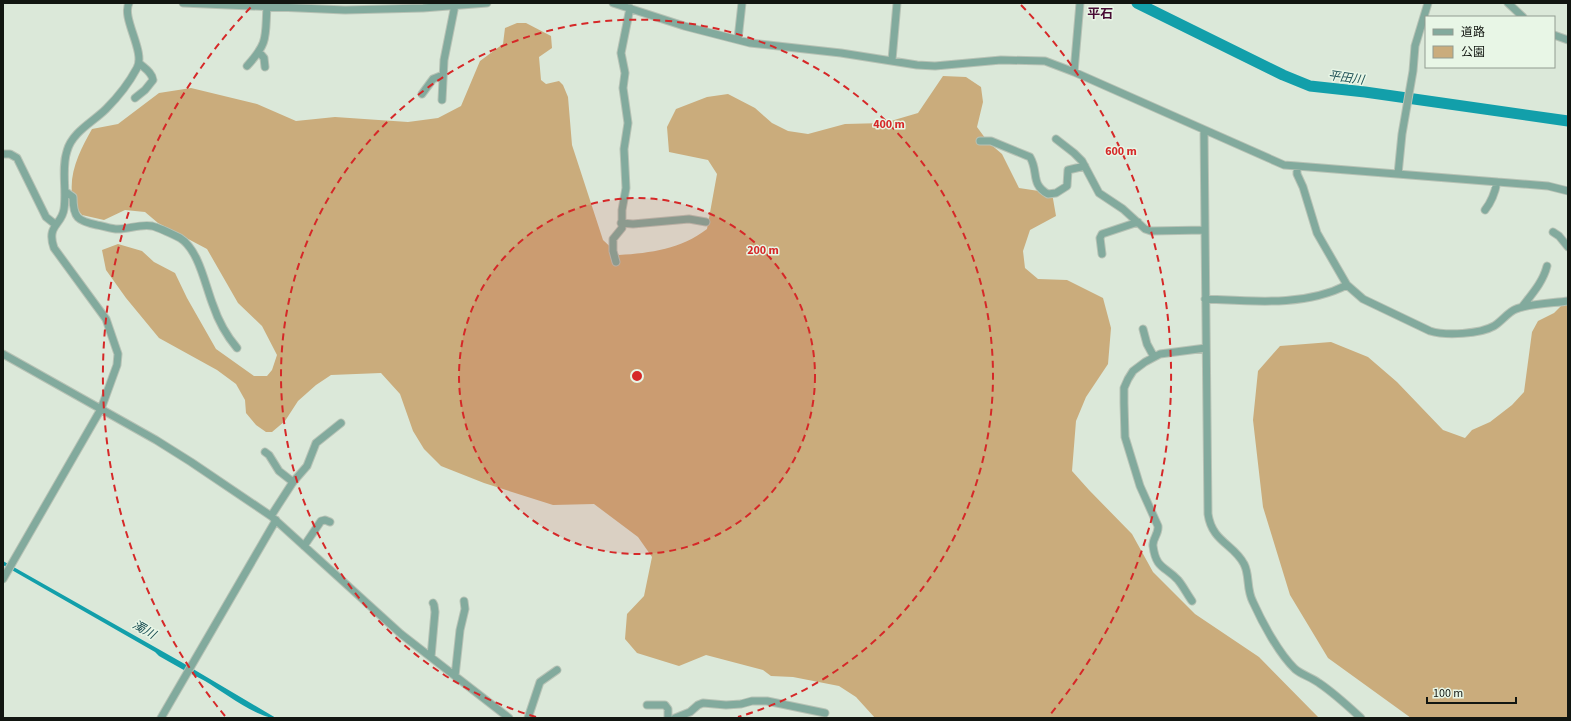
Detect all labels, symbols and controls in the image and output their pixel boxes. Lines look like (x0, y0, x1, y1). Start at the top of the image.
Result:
district label: 平石 (1087, 5, 1113, 23)
legend (1425, 16, 1555, 68)
text: 道路 (1461, 24, 1485, 41)
text: 公園 (1461, 44, 1485, 61)
water label: 平田川 (1327, 67, 1367, 89)
text: 400 m (873, 116, 905, 133)
text: 600 m (1105, 143, 1137, 160)
text: 200 m (747, 242, 779, 259)
centre of rings (630, 369, 644, 383)
water label: 濁川 (129, 617, 160, 644)
scale bar (1427, 679, 1516, 705)
text: 100 m (1433, 685, 1463, 702)

